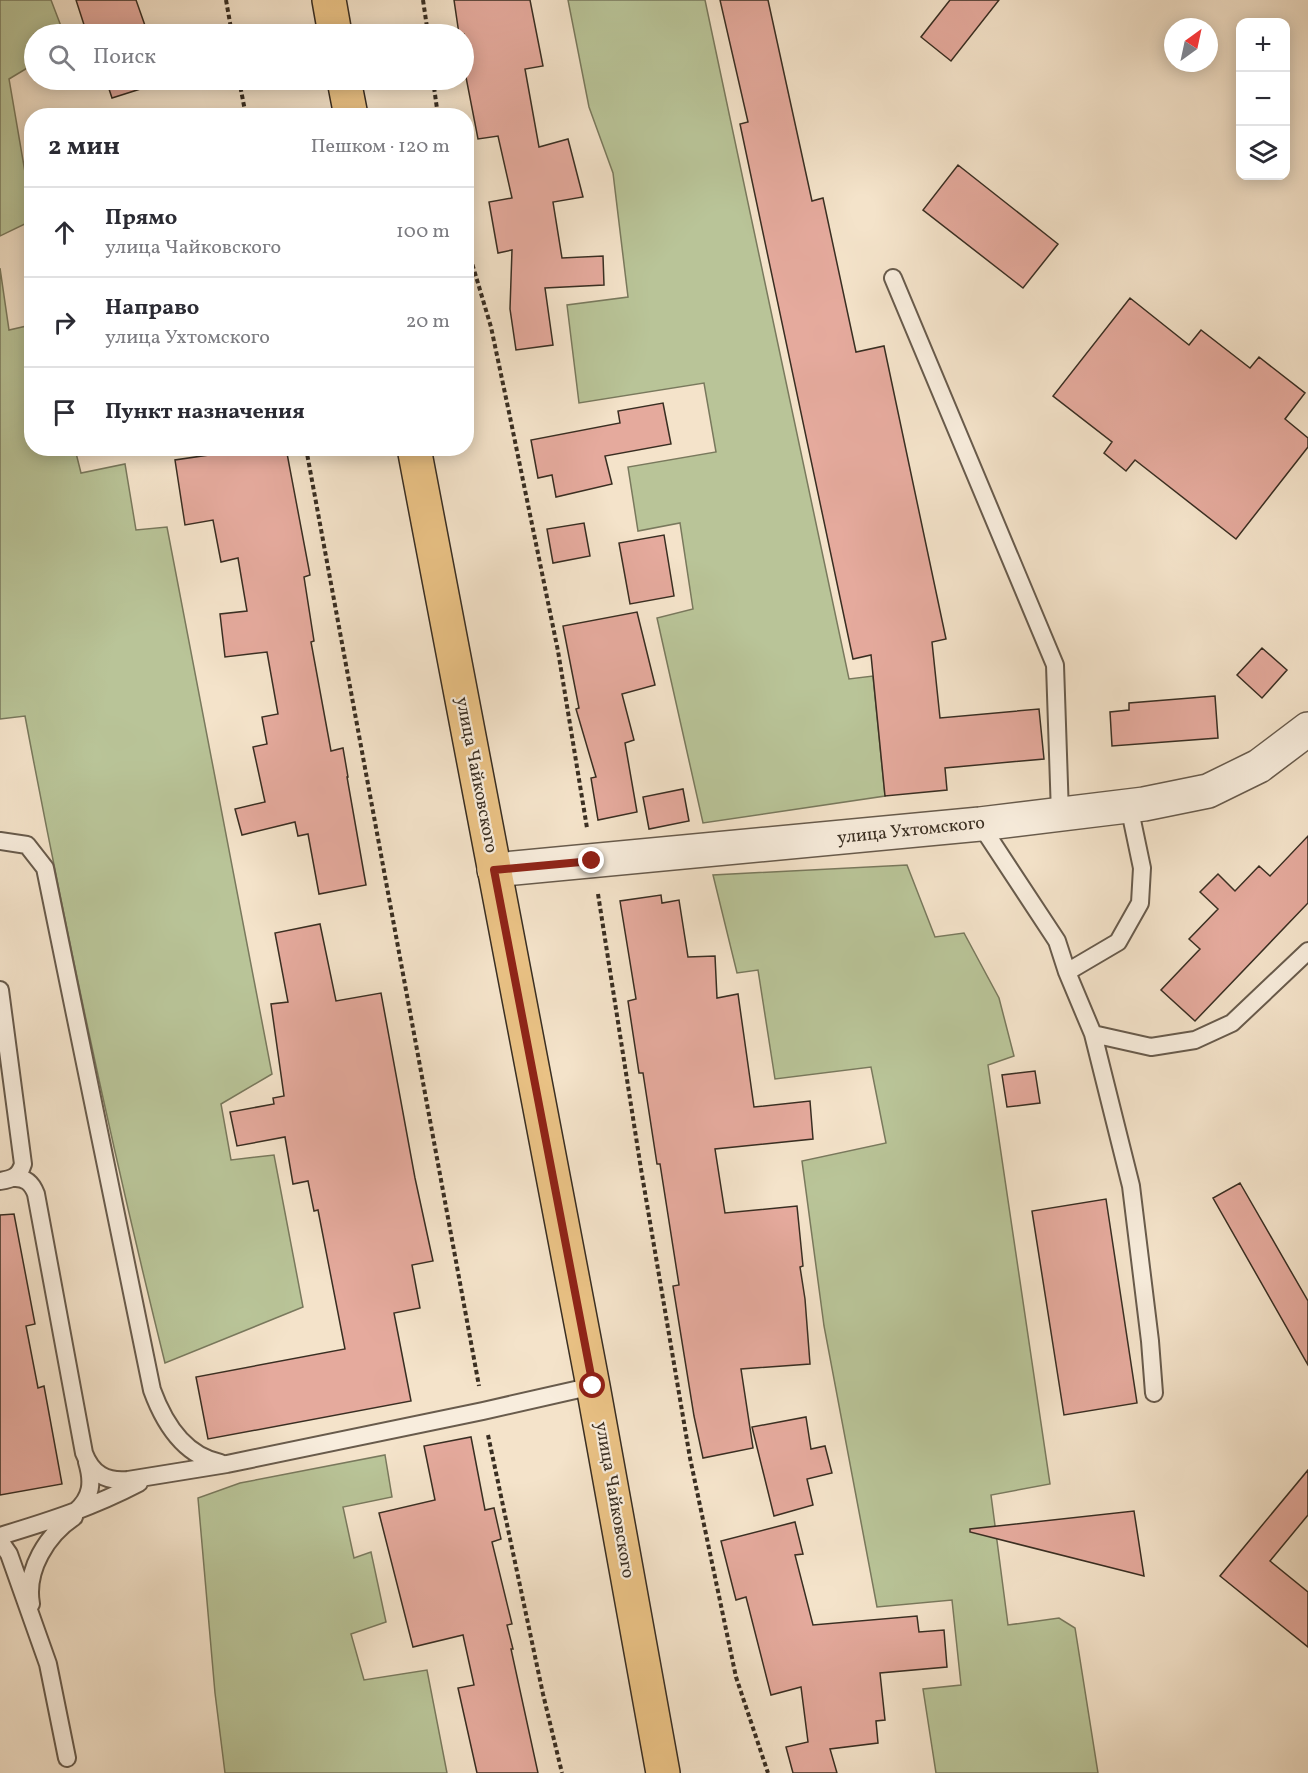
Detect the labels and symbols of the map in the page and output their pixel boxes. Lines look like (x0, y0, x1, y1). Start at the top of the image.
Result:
north arrow (1164, 18, 1218, 72)
street label: улица Чайковского (449, 695, 503, 855)
street label: улица Ухтомского (836, 811, 986, 851)
route end (578, 847, 604, 873)
route start (579, 1372, 605, 1398)
street label: улица Чайковского (588, 1420, 640, 1580)

